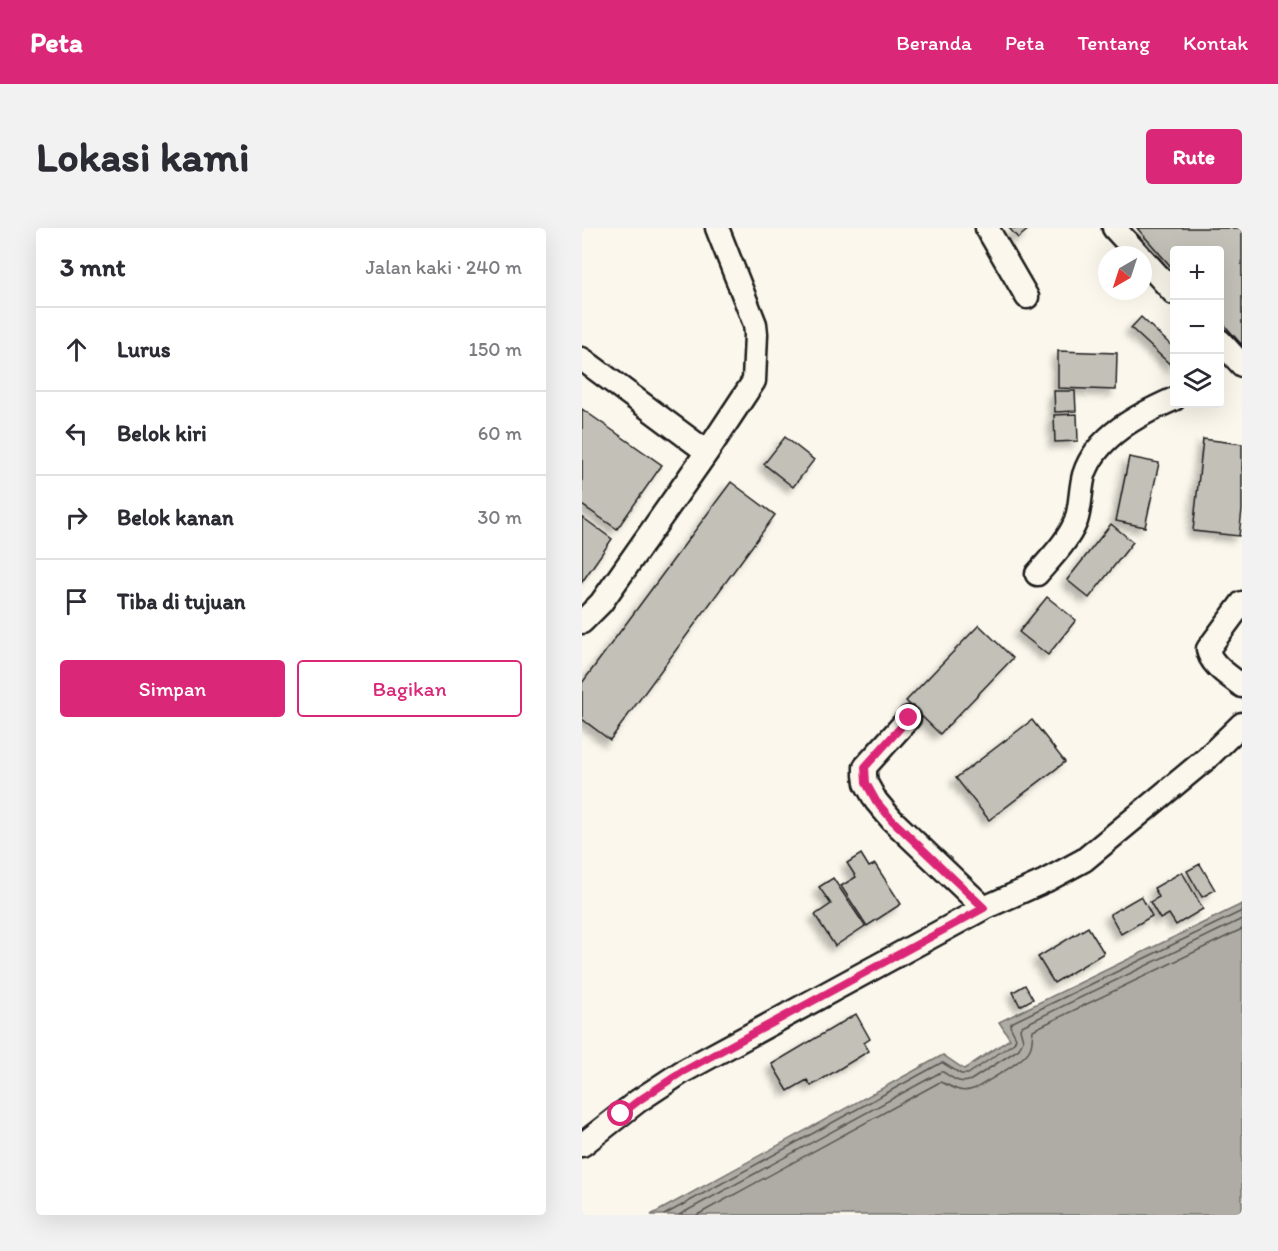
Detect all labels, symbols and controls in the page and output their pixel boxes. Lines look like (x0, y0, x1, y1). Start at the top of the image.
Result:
text: Peta (30, 25, 83, 59)
text: Beranda (896, 30, 972, 55)
text: Peta (1005, 30, 1045, 55)
text: Tentang (1078, 30, 1150, 55)
text: Kontak (1183, 30, 1248, 55)
button: Rute (1146, 129, 1242, 184)
text: Lokasi kami (36, 131, 250, 182)
north arrow (1098, 246, 1152, 300)
map controls (1170, 246, 1224, 408)
button: + (1170, 246, 1224, 300)
text: 3 mnt (60, 251, 126, 283)
text: Jalan kaki · 240 m (365, 255, 522, 279)
button: − (1170, 300, 1224, 354)
icon: ahead (60, 333, 93, 366)
text: Lurus (117, 336, 171, 363)
text: 150 m (469, 337, 522, 361)
button: layers (1170, 354, 1224, 408)
icon: left (60, 417, 93, 450)
text: Belok kiri (117, 420, 207, 447)
text: 60 m (478, 421, 522, 445)
icon: right (60, 501, 93, 534)
text: Belok kanan (117, 504, 234, 531)
text: 30 m (477, 505, 522, 529)
icon: arrive (60, 585, 93, 618)
text: Tiba di tujuan (117, 588, 246, 615)
button: Simpan (60, 660, 285, 717)
button: Bagikan (297, 660, 522, 717)
route end (895, 704, 921, 730)
route start (607, 1100, 633, 1126)

